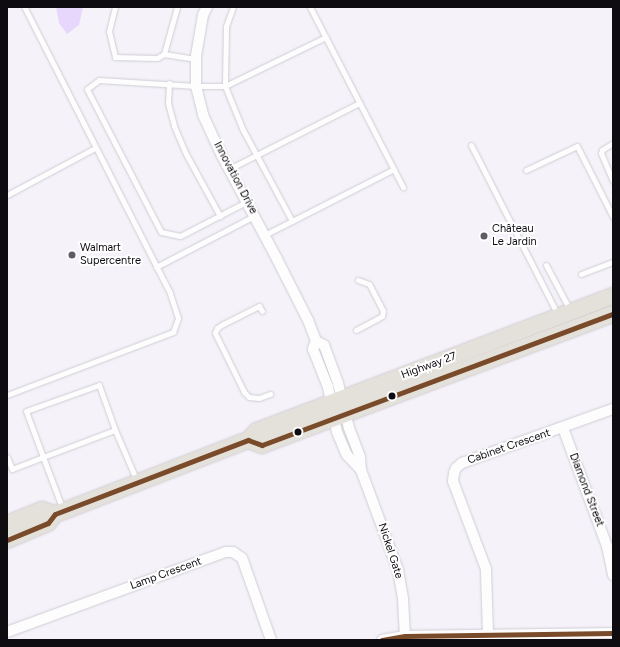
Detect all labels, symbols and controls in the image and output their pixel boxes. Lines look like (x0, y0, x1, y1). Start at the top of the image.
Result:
street label: Innovation Drive (210, 140, 260, 216)
place label: Château Le Jardin (492, 223, 537, 249)
marker: Château Le Jardin (479, 231, 489, 241)
place label: Walmart Supercentre (80, 242, 141, 268)
marker: Walmart Supercentre (67, 250, 77, 260)
street label: Highway 27 (400, 350, 458, 382)
unlabelled marker (387, 391, 397, 401)
unlabelled marker (293, 427, 303, 437)
street label: Cabinet Crescent (466, 427, 552, 467)
street label: Diamond Street (566, 451, 606, 529)
street label: Nickel Gate (375, 522, 405, 580)
street label: Lamp Crescent (129, 555, 203, 593)

